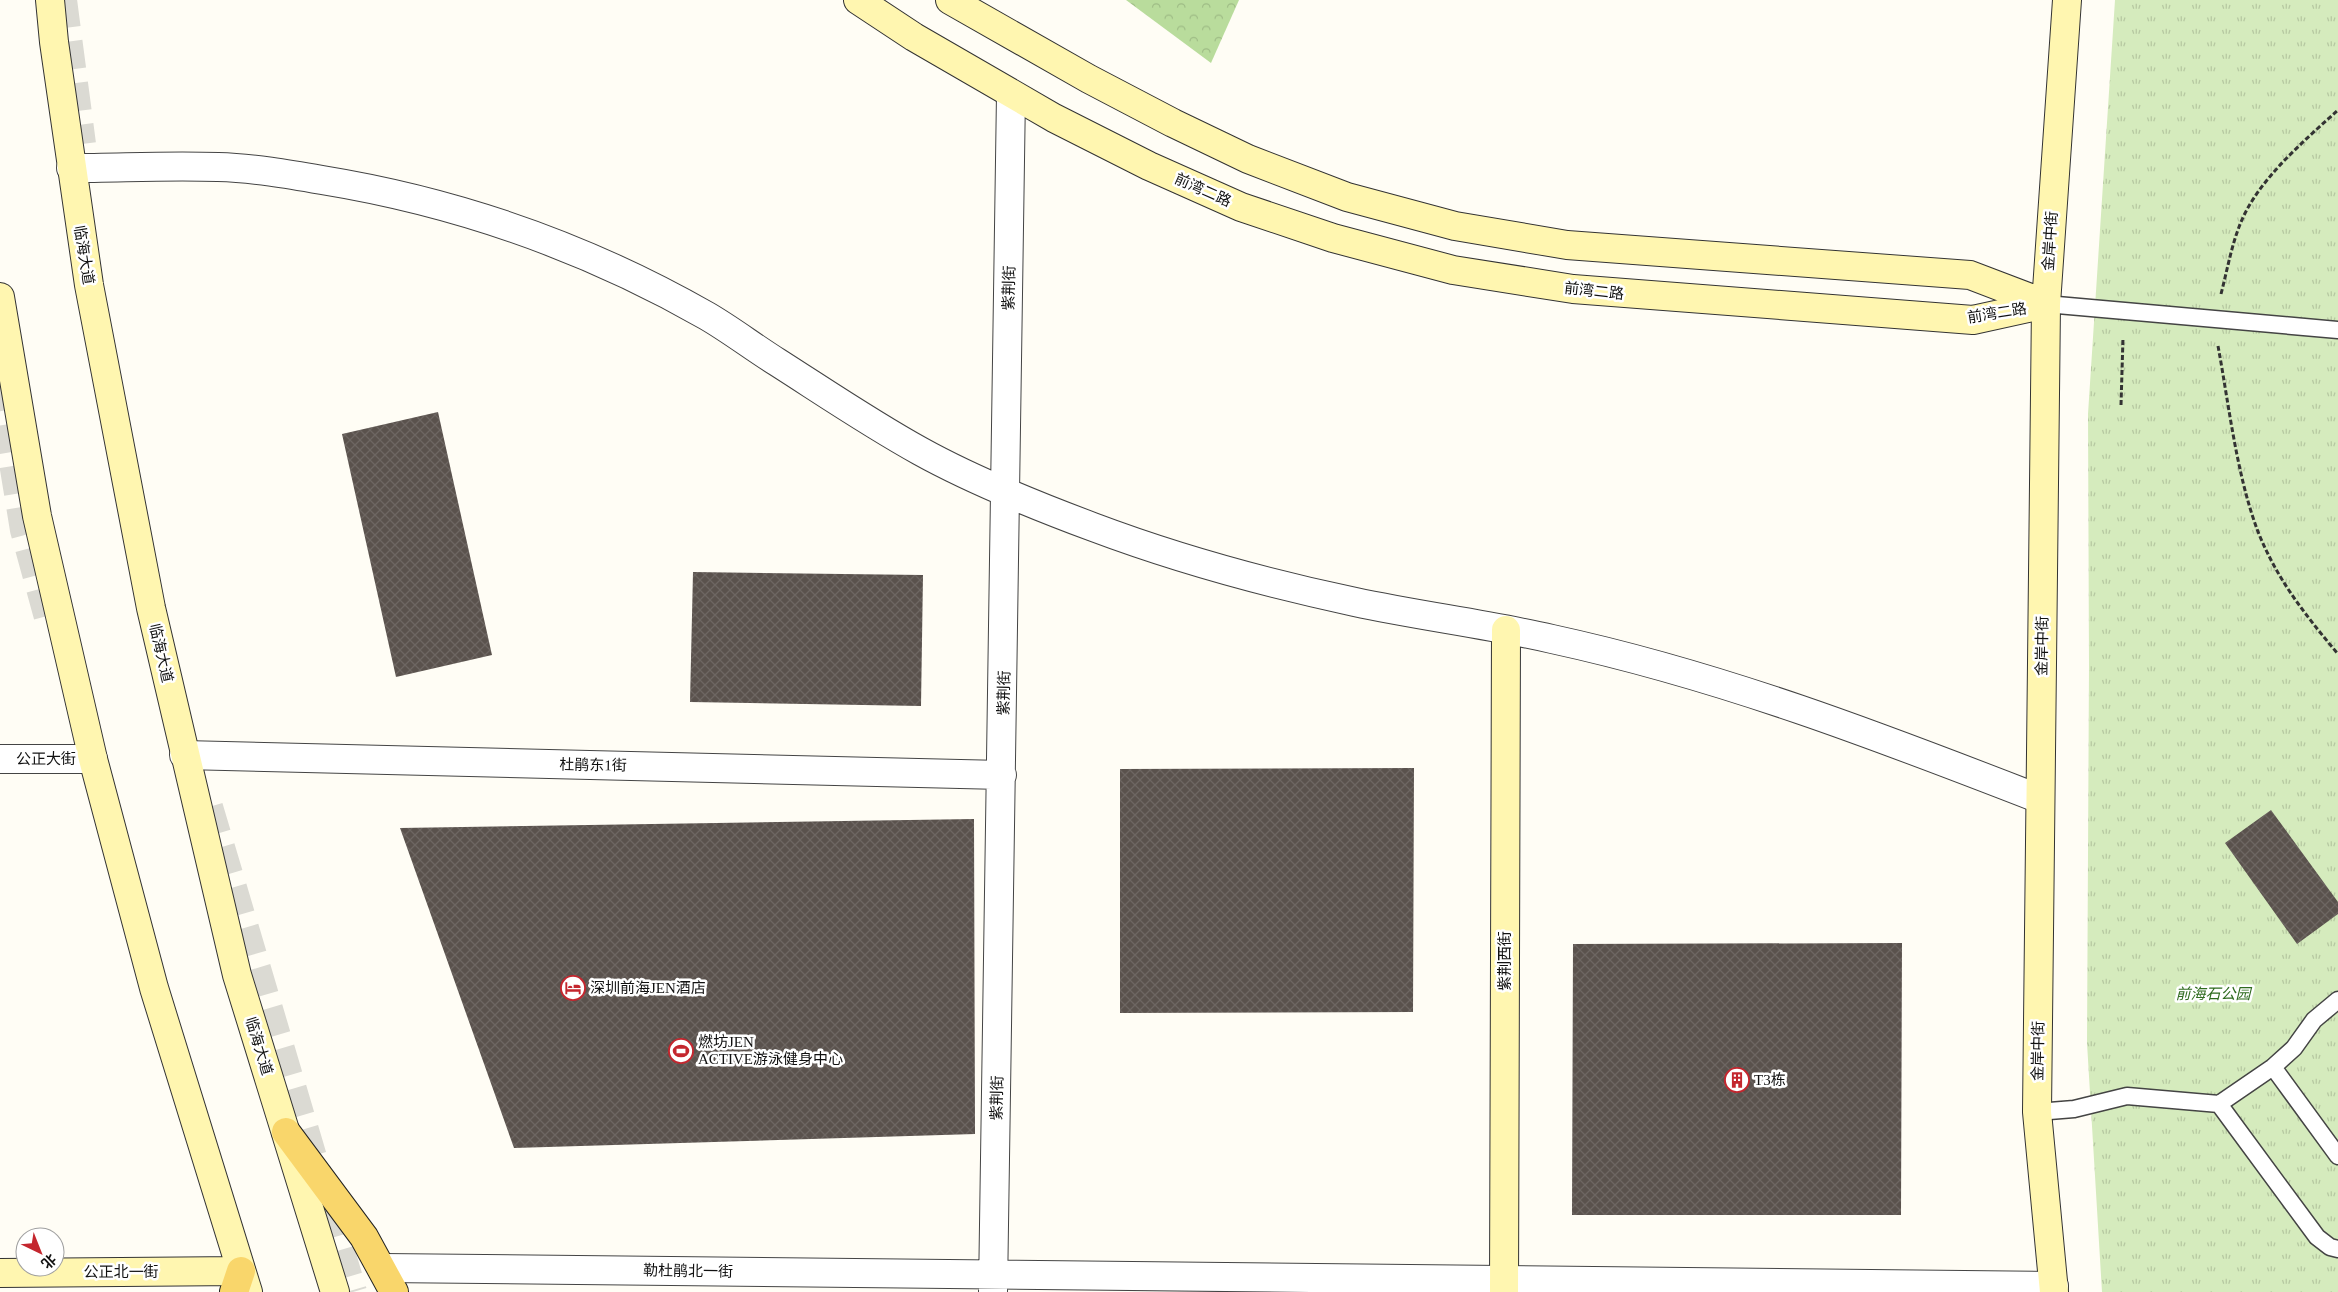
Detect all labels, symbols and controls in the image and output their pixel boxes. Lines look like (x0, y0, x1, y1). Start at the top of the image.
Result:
street label: 前湾二路 (1172, 170, 1234, 210)
street label: 金岸中街 (2040, 211, 2060, 271)
street label: 临海大道 (71, 224, 98, 286)
street label: 紫荆街 (1001, 265, 1017, 311)
street label: 前湾二路 (1563, 280, 1625, 302)
street label: 前湾二路 (1966, 300, 2028, 326)
street label: 金岸中街 (2033, 616, 2051, 676)
street label: 临海大道 (146, 622, 177, 684)
street label: 紫荆街 (996, 670, 1012, 716)
street label: 公正大街 (16, 751, 76, 767)
street label: 杜鹃东1街 (559, 756, 627, 774)
street label: 紫荆西街 (1497, 931, 1513, 991)
hotel icon: 深圳前海JEN酒店 (560, 975, 586, 1001)
place label: 深圳前海JEN酒店 (590, 980, 706, 996)
park label: 前海石公园 (2175, 986, 2252, 1002)
street label: 临海大道 (243, 1015, 276, 1077)
street label: 金岸中街 (2029, 1021, 2047, 1081)
place label: 燃坊JEN ACTIVE游泳健身中心 (698, 1033, 843, 1067)
sports icon: 燃坊JEN ACTIVE游泳健身中心 (668, 1038, 694, 1064)
building icon: T3栋 (1724, 1067, 1750, 1093)
place label: T3栋 (1754, 1071, 1786, 1088)
street label: 紫荆街 (989, 1075, 1005, 1121)
north arrow (15, 1227, 65, 1277)
text: 北 (38, 1251, 59, 1271)
street label: 勒杜鹃北一街 (643, 1261, 733, 1280)
street label: 公正北一街 (83, 1263, 159, 1280)

